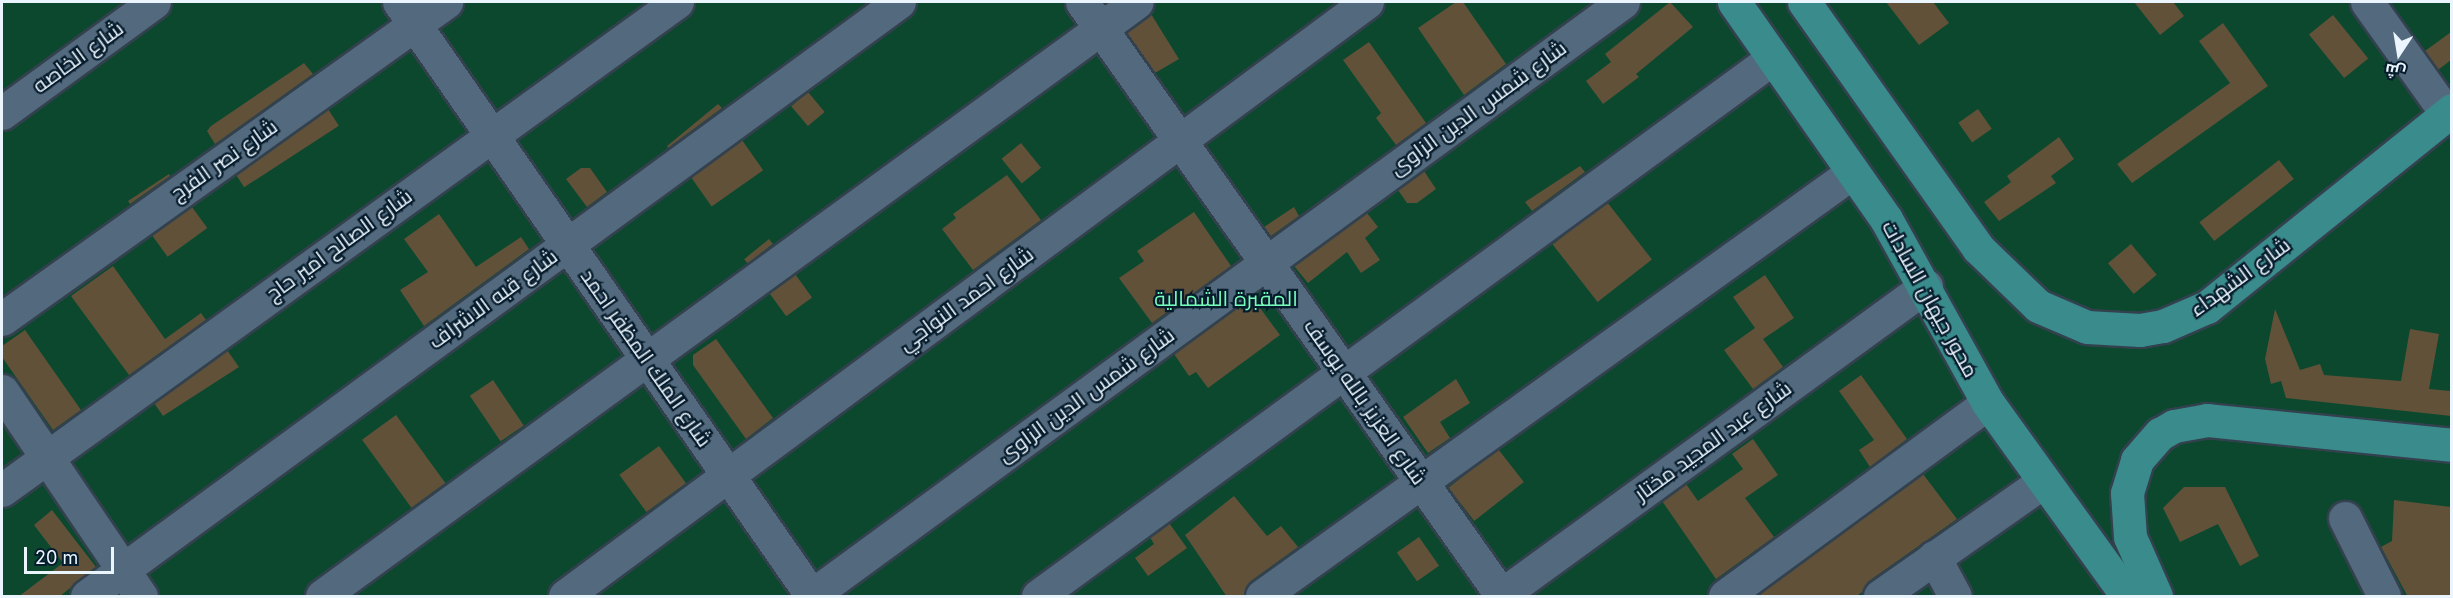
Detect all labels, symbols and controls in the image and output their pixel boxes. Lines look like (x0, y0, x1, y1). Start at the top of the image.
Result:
street label: شارع الخاصه (28, 16, 128, 98)
north arrow (2369, 24, 2429, 84)
street label: شارع شمس الدين الزاوى (1385, 35, 1571, 181)
text: ش (2383, 60, 2407, 84)
street label: شارع نصر الفرج (166, 114, 282, 206)
street label: شارع الصالح امير حاج (261, 184, 417, 306)
street label: محور جيهان السادات (1876, 216, 1984, 382)
street label: شارع الشهداء (2185, 232, 2295, 322)
street label: شارع احمد النواجي (894, 242, 1038, 356)
street label: شارع قبه الاشراف (424, 244, 562, 354)
street label: شارع الملك المظفر احمد (575, 264, 717, 452)
park label: المقبرة الشمالية (1154, 286, 1298, 312)
street label: شارع العزيز بالله يوسف (1298, 314, 1432, 490)
street label: شارع شمس الدين الزاوى (993, 322, 1179, 468)
street label: شارع عبد المجيد مختار (1630, 376, 1796, 506)
scale bar (27, 535, 117, 573)
text: 20 m (35, 547, 78, 568)

